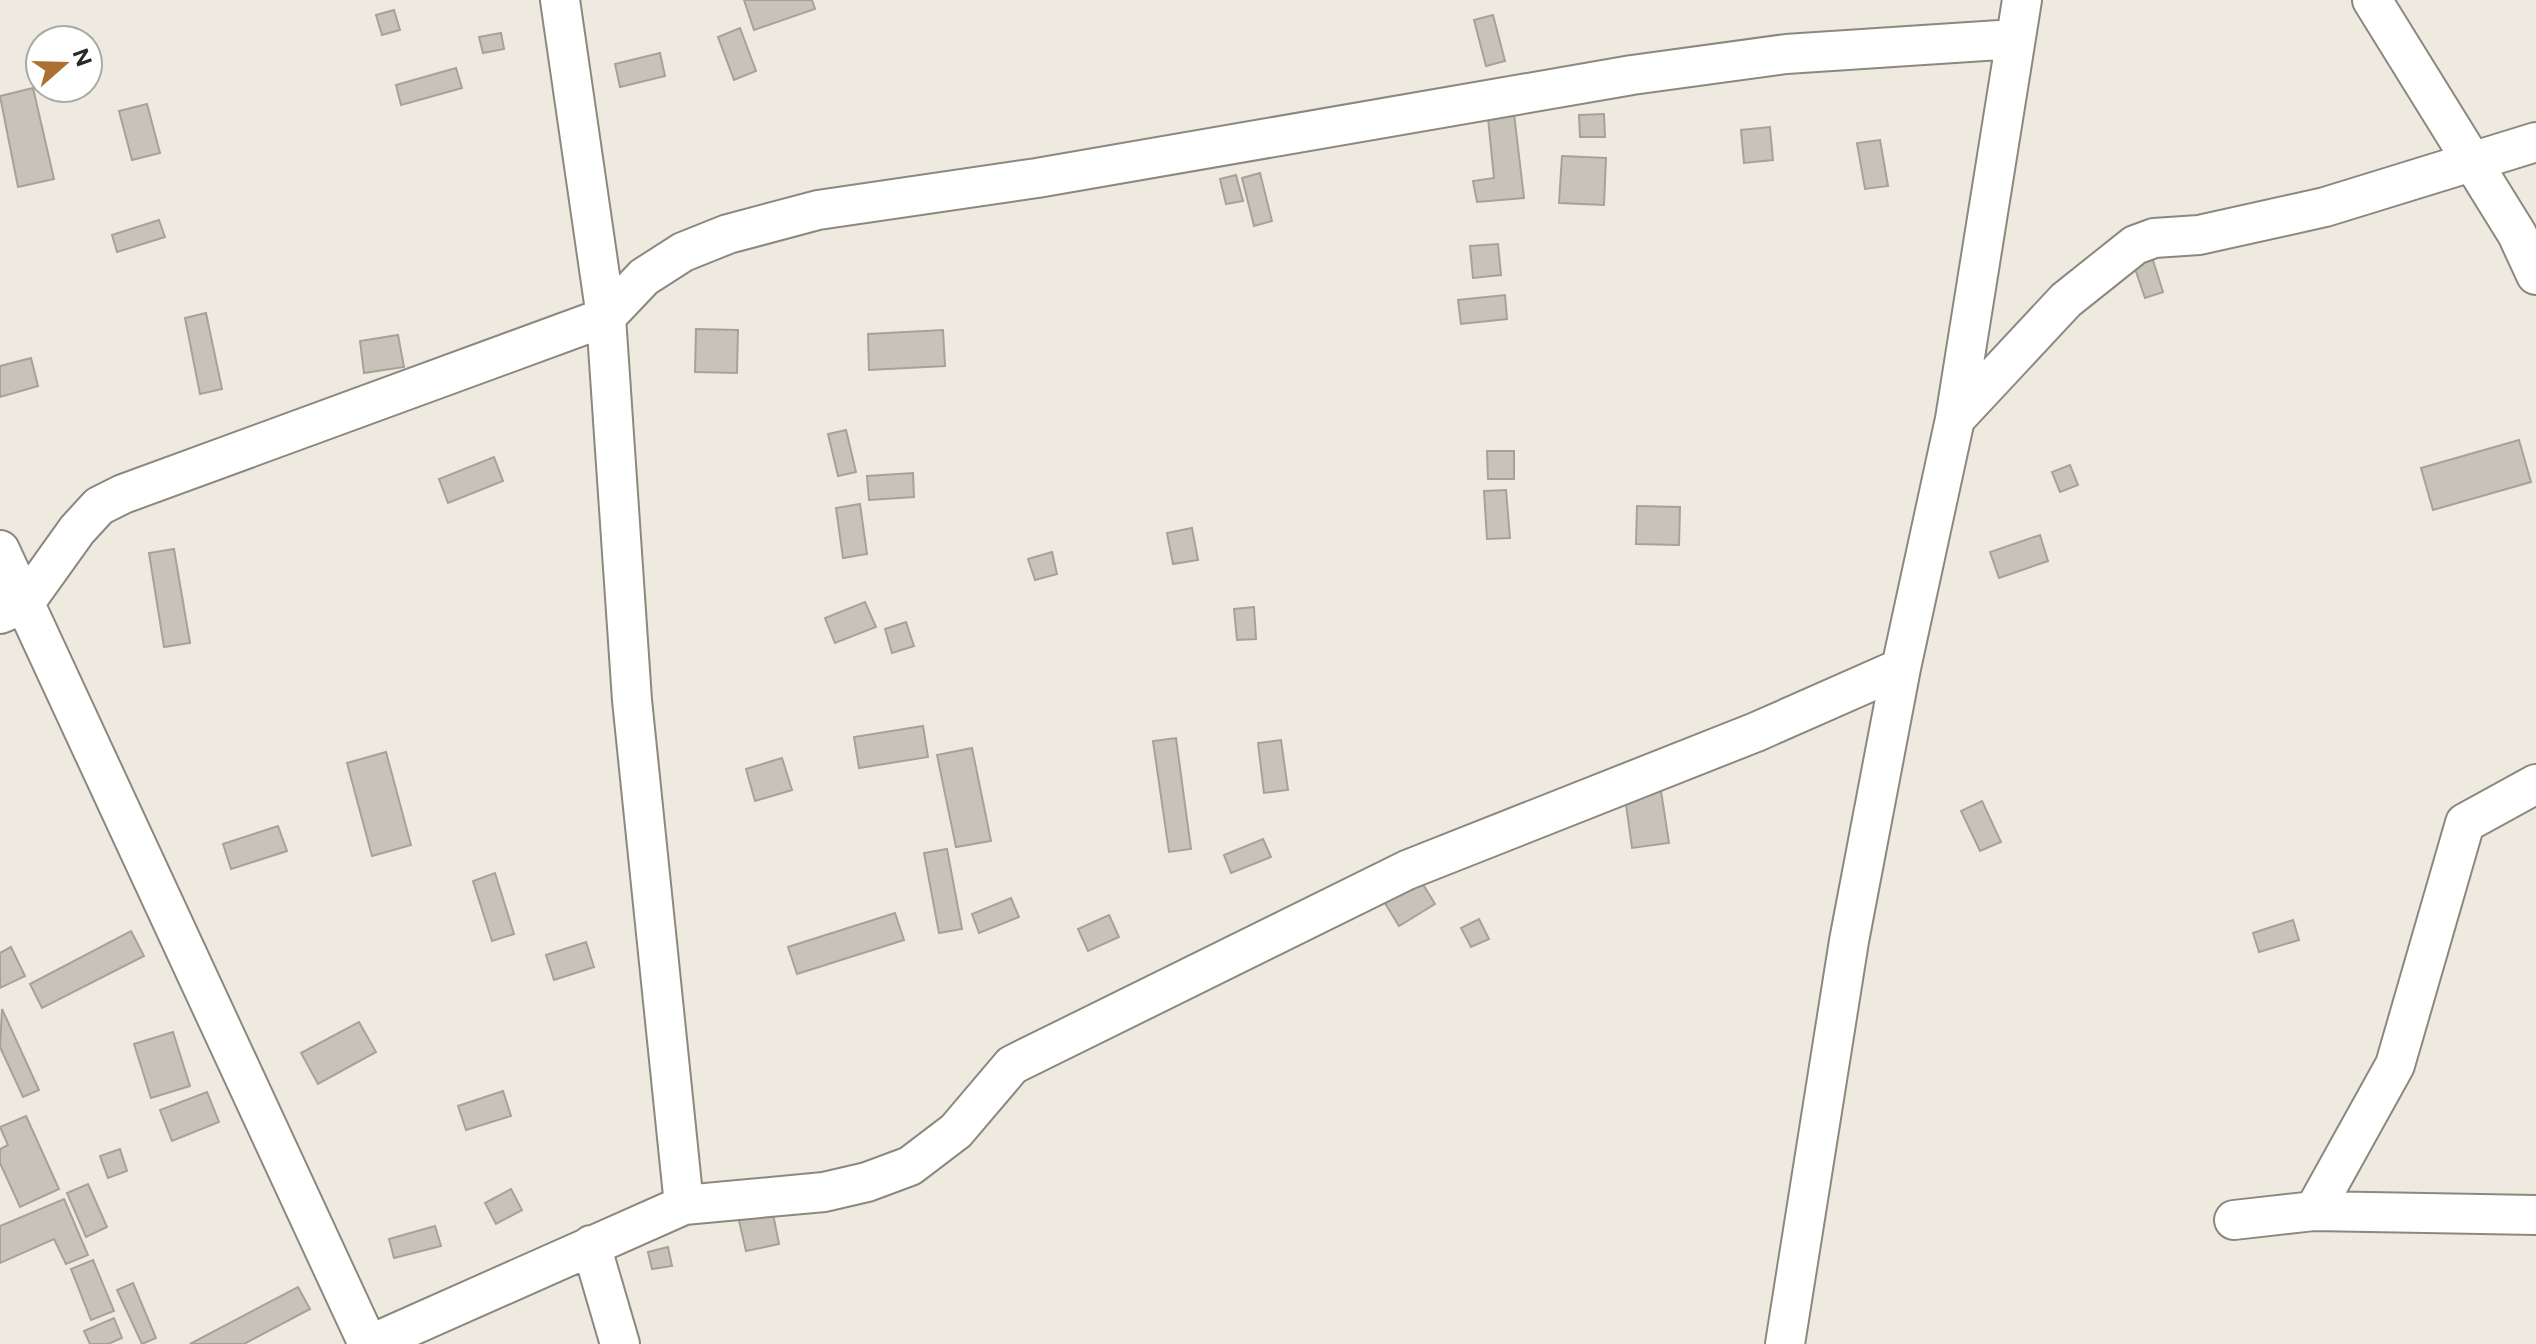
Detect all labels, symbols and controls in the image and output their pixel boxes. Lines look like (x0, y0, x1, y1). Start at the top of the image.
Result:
north arrow (24, 24, 104, 104)
text: N (67, 45, 98, 70)

